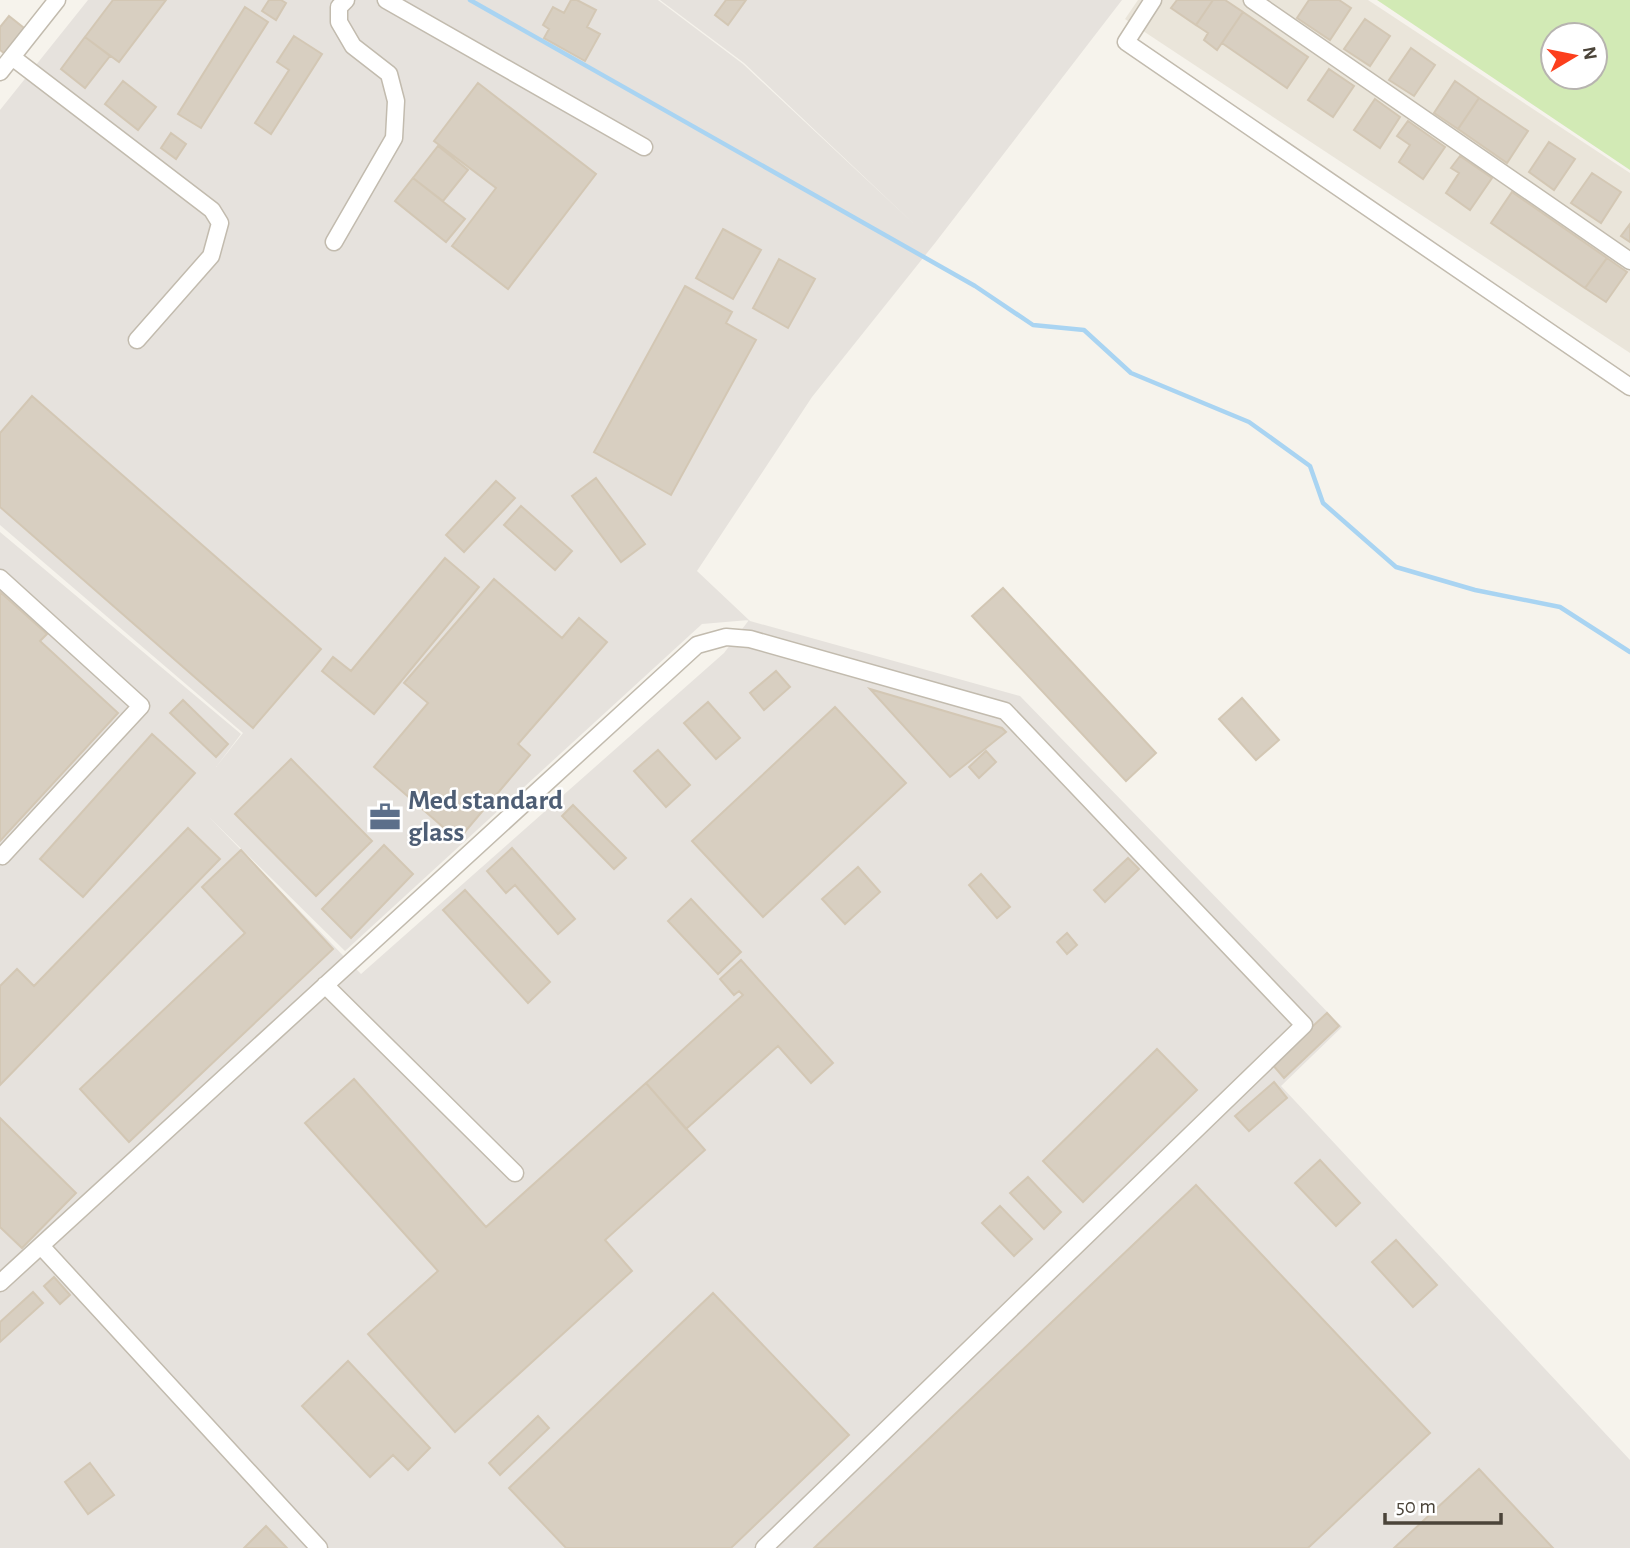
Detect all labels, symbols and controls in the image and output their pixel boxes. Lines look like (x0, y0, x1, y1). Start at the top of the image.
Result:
north arrow (1539, 21, 1609, 91)
text: N (1579, 45, 1600, 61)
place label: Med standard glass (408, 787, 563, 847)
office icon: Med standard glass (368, 800, 402, 834)
scale bar (1385, 1482, 1500, 1526)
text: 50 m (1396, 1496, 1436, 1517)

